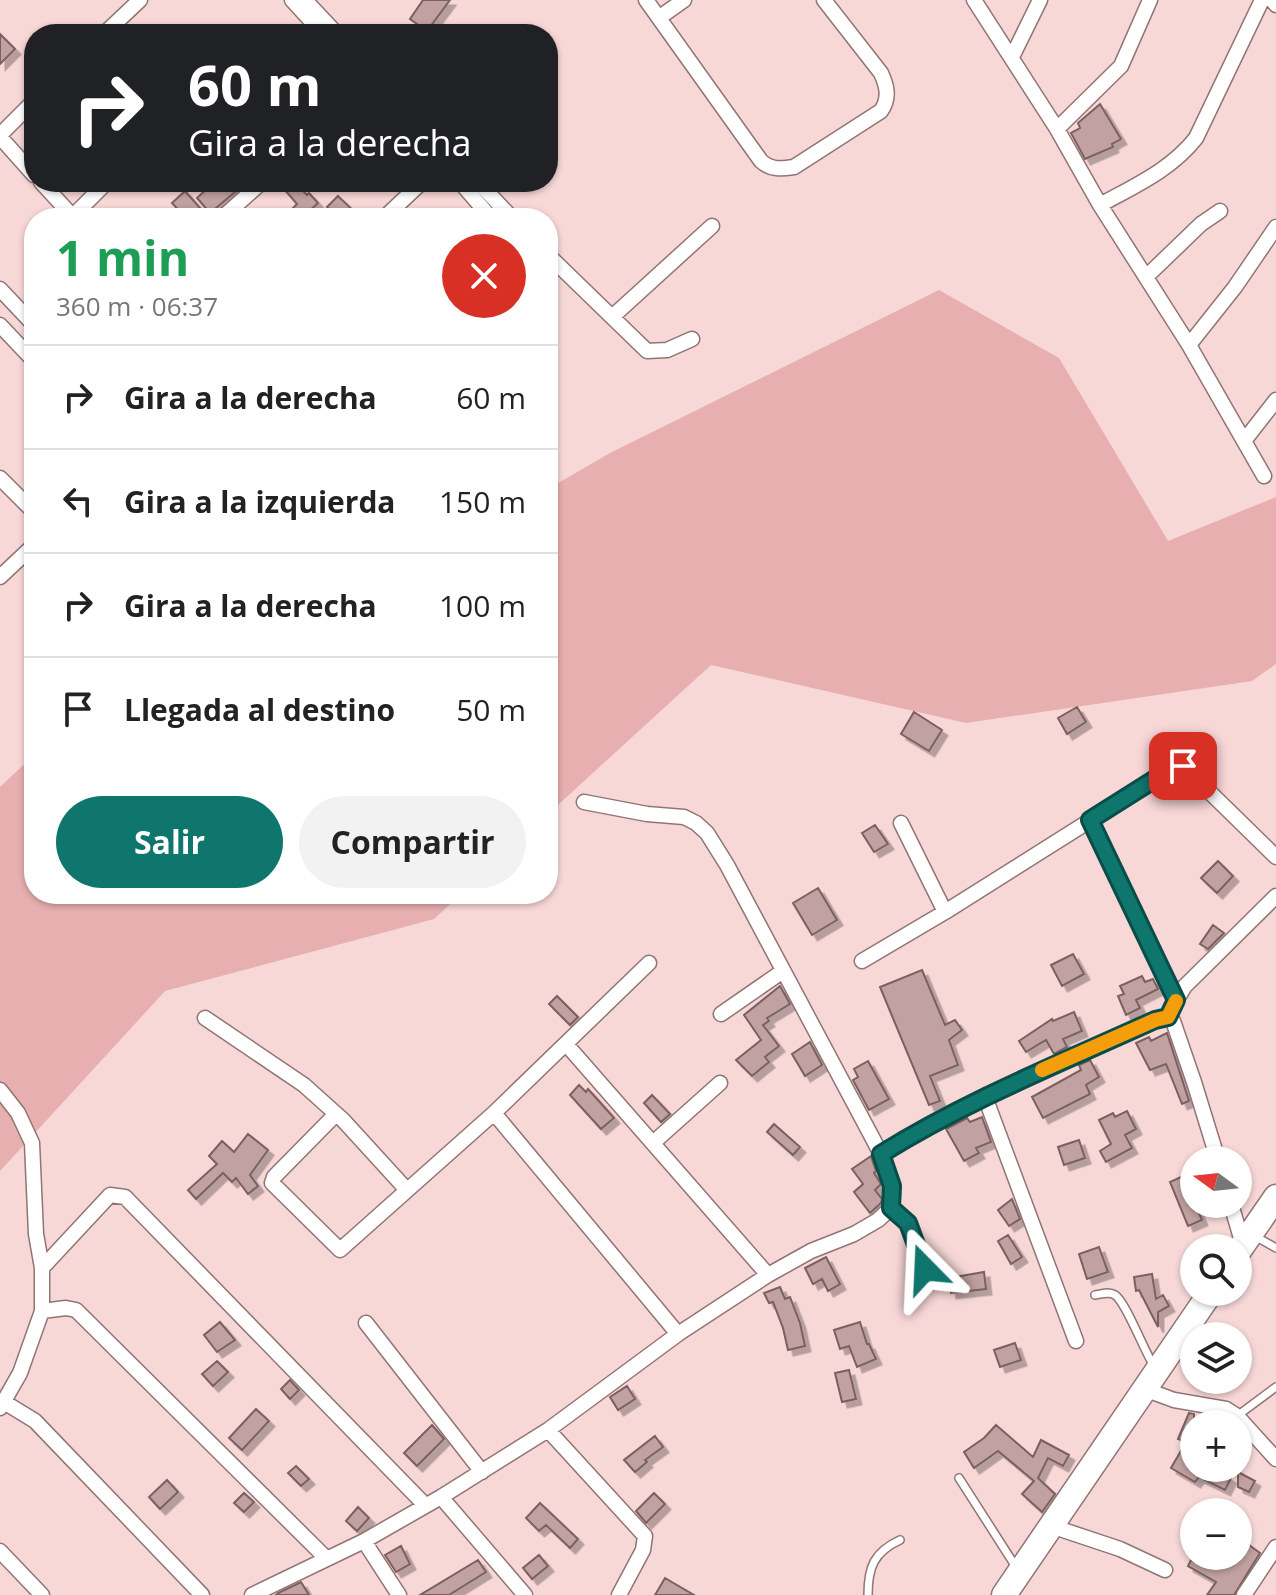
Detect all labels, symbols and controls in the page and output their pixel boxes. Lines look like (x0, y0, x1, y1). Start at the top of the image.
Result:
text: 60 m (188, 46, 322, 122)
icon: right (56, 56, 160, 160)
text: Gira a la derecha (188, 118, 472, 167)
text: 1 min (56, 225, 189, 290)
button: close (442, 234, 526, 318)
text: 360 m · 06:37 (56, 288, 218, 324)
icon: right (56, 375, 100, 419)
text: Gira a la derecha (124, 377, 377, 418)
text: 60 m (456, 377, 526, 418)
icon: left (56, 479, 100, 523)
text: Gira a la izquierda (124, 481, 396, 522)
text: 150 m (439, 481, 526, 522)
icon: right (56, 583, 100, 627)
text: Gira a la derecha (124, 585, 377, 626)
text: 100 m (439, 585, 526, 626)
icon: arrive (56, 687, 100, 731)
text: Llegada al destino (124, 689, 395, 730)
text: 50 m (456, 689, 526, 730)
pin (1149, 732, 1217, 800)
icon: arrive (1161, 744, 1205, 788)
button: Salir (56, 796, 283, 888)
button: Compartir (299, 796, 526, 888)
north arrow (1180, 1146, 1252, 1218)
map controls (1180, 1146, 1252, 1570)
position arrow (883, 1227, 967, 1311)
button: search (1180, 1234, 1252, 1306)
button: layers (1180, 1322, 1252, 1394)
button: + (1180, 1410, 1252, 1482)
button: − (1180, 1498, 1252, 1570)

